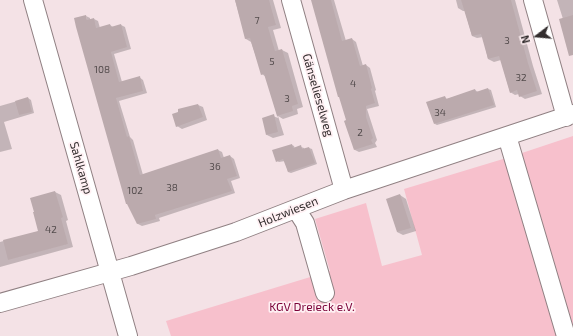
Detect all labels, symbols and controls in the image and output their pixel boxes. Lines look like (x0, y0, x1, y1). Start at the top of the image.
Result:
house number: 7 (254, 15, 260, 27)
north arrow (517, 16, 557, 56)
text: N (518, 34, 532, 45)
house number: 3 (504, 35, 510, 47)
street label: Gänselieselweg (299, 52, 337, 138)
house number: 5 (269, 56, 275, 68)
house number: 108 (94, 64, 110, 76)
house number: 32 (515, 72, 527, 84)
house number: 4 (350, 78, 356, 90)
house number: 3 (284, 93, 290, 105)
house number: 34 (434, 107, 446, 119)
house number: 2 (357, 127, 363, 139)
street label: Sahlkamp (67, 140, 95, 196)
house number: 36 (209, 161, 221, 173)
house number: 38 (166, 182, 178, 194)
house number: 102 (127, 185, 143, 197)
street label: Holzwiesen (256, 193, 320, 231)
house number: 42 (45, 224, 57, 236)
park label: KGV Dreieck e.V. (269, 300, 355, 314)

